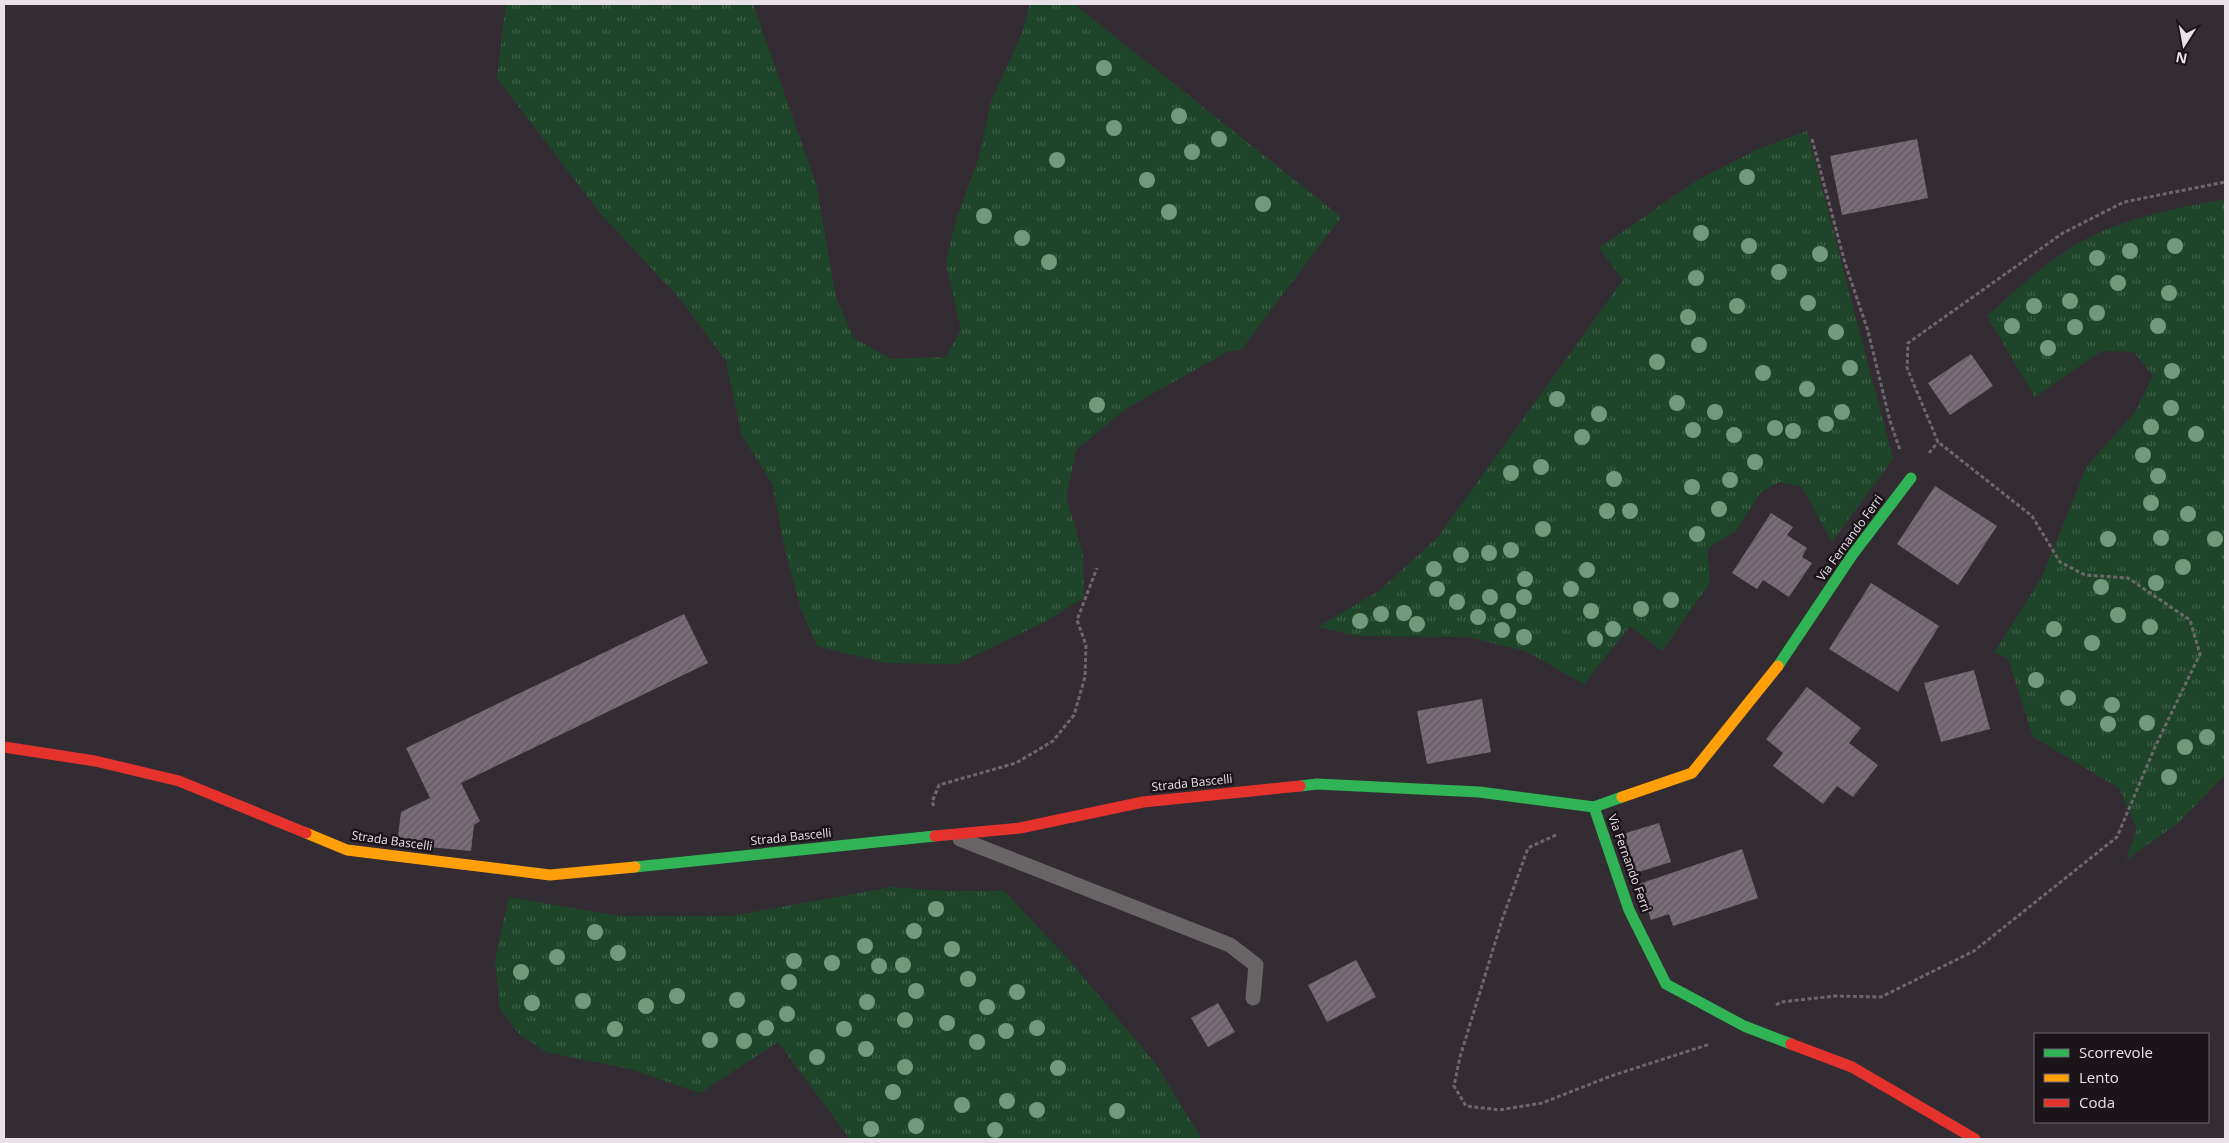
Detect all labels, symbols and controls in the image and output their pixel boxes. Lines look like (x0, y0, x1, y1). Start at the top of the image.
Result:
north arrow (2159, 20, 2209, 70)
text: N (2174, 48, 2189, 69)
street label: Via Fernando Ferri (1813, 491, 1887, 584)
street label: Strada Bascelli (1151, 770, 1233, 795)
street label: Via Fernando Ferri (1604, 812, 1655, 914)
street label: Strada Bascelli (750, 824, 832, 849)
street label: Strada Bascelli (351, 826, 433, 855)
legend (2034, 1033, 2209, 1123)
text: Scorrevole (2079, 1042, 2153, 1062)
text: Lento (2079, 1067, 2119, 1087)
text: Coda (2079, 1092, 2115, 1112)

